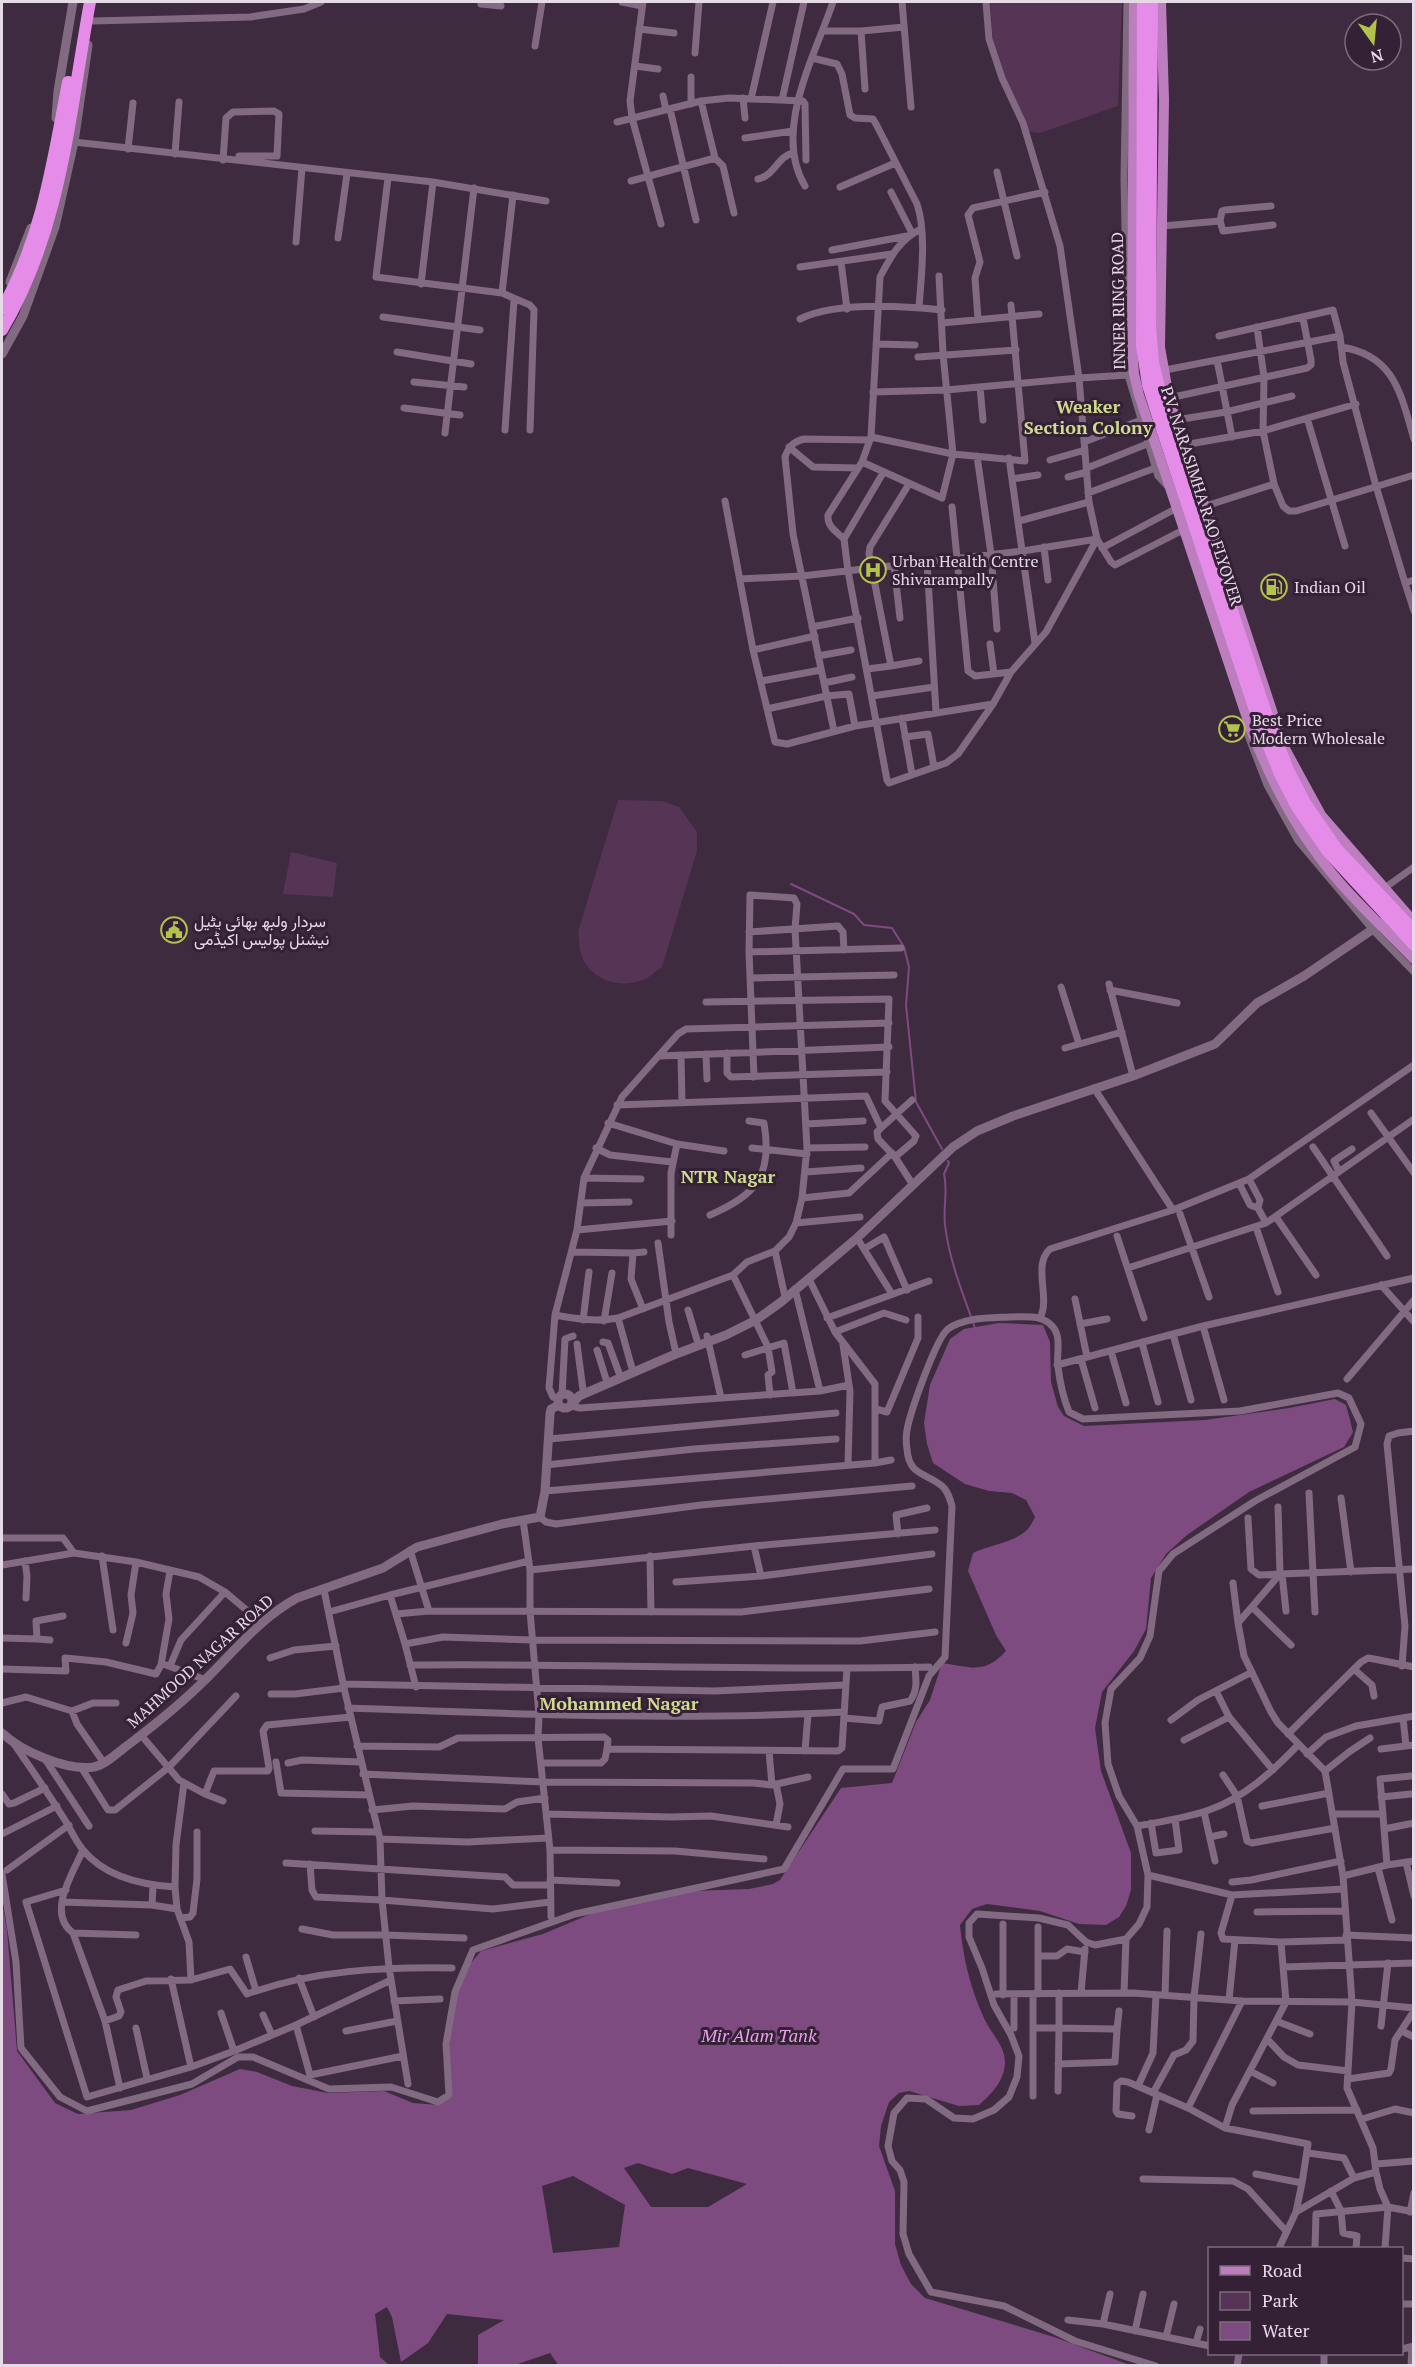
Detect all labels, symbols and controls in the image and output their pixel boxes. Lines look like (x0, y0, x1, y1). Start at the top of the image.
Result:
north arrow (1343, 12, 1403, 72)
text: N (1368, 44, 1386, 69)
street label: INNER RING ROAD (1106, 232, 1130, 370)
street label: P.V. NARASIMHA RAO FLYOVER (1156, 384, 1248, 609)
district label: Weaker Section Colony (1024, 394, 1153, 439)
place label: Urban Health Centre Shivarampally (892, 550, 1039, 590)
hospital icon: Urban Health Centre Shivarampally (858, 555, 888, 585)
fuel station icon: Indian Oil (1259, 572, 1289, 602)
place label: Indian Oil (1294, 576, 1366, 598)
place label: Best Price Modern Wholesale (1252, 709, 1385, 749)
supermarket icon: Best Price Modern Wholesale (1217, 714, 1247, 744)
place label: سردار ولبھ بھائی پٹیل نیشنل پولیس اکیڈمی (194, 910, 329, 951)
public building icon: سردار ولبھ بھائی پٹیل نیشنل پولیس اکیڈمی (159, 915, 189, 945)
district label: NTR Nagar (681, 1164, 776, 1188)
street label: MAHMOOD NAGAR ROAD (122, 1589, 278, 1733)
district label: Mohammed Nagar (539, 1691, 699, 1715)
water label: Mir Alam Tank (700, 2023, 817, 2047)
legend (1208, 2247, 1403, 2355)
text: Road (1262, 2258, 1302, 2282)
text: Park (1262, 2288, 1299, 2312)
text: Water (1262, 2318, 1309, 2342)

